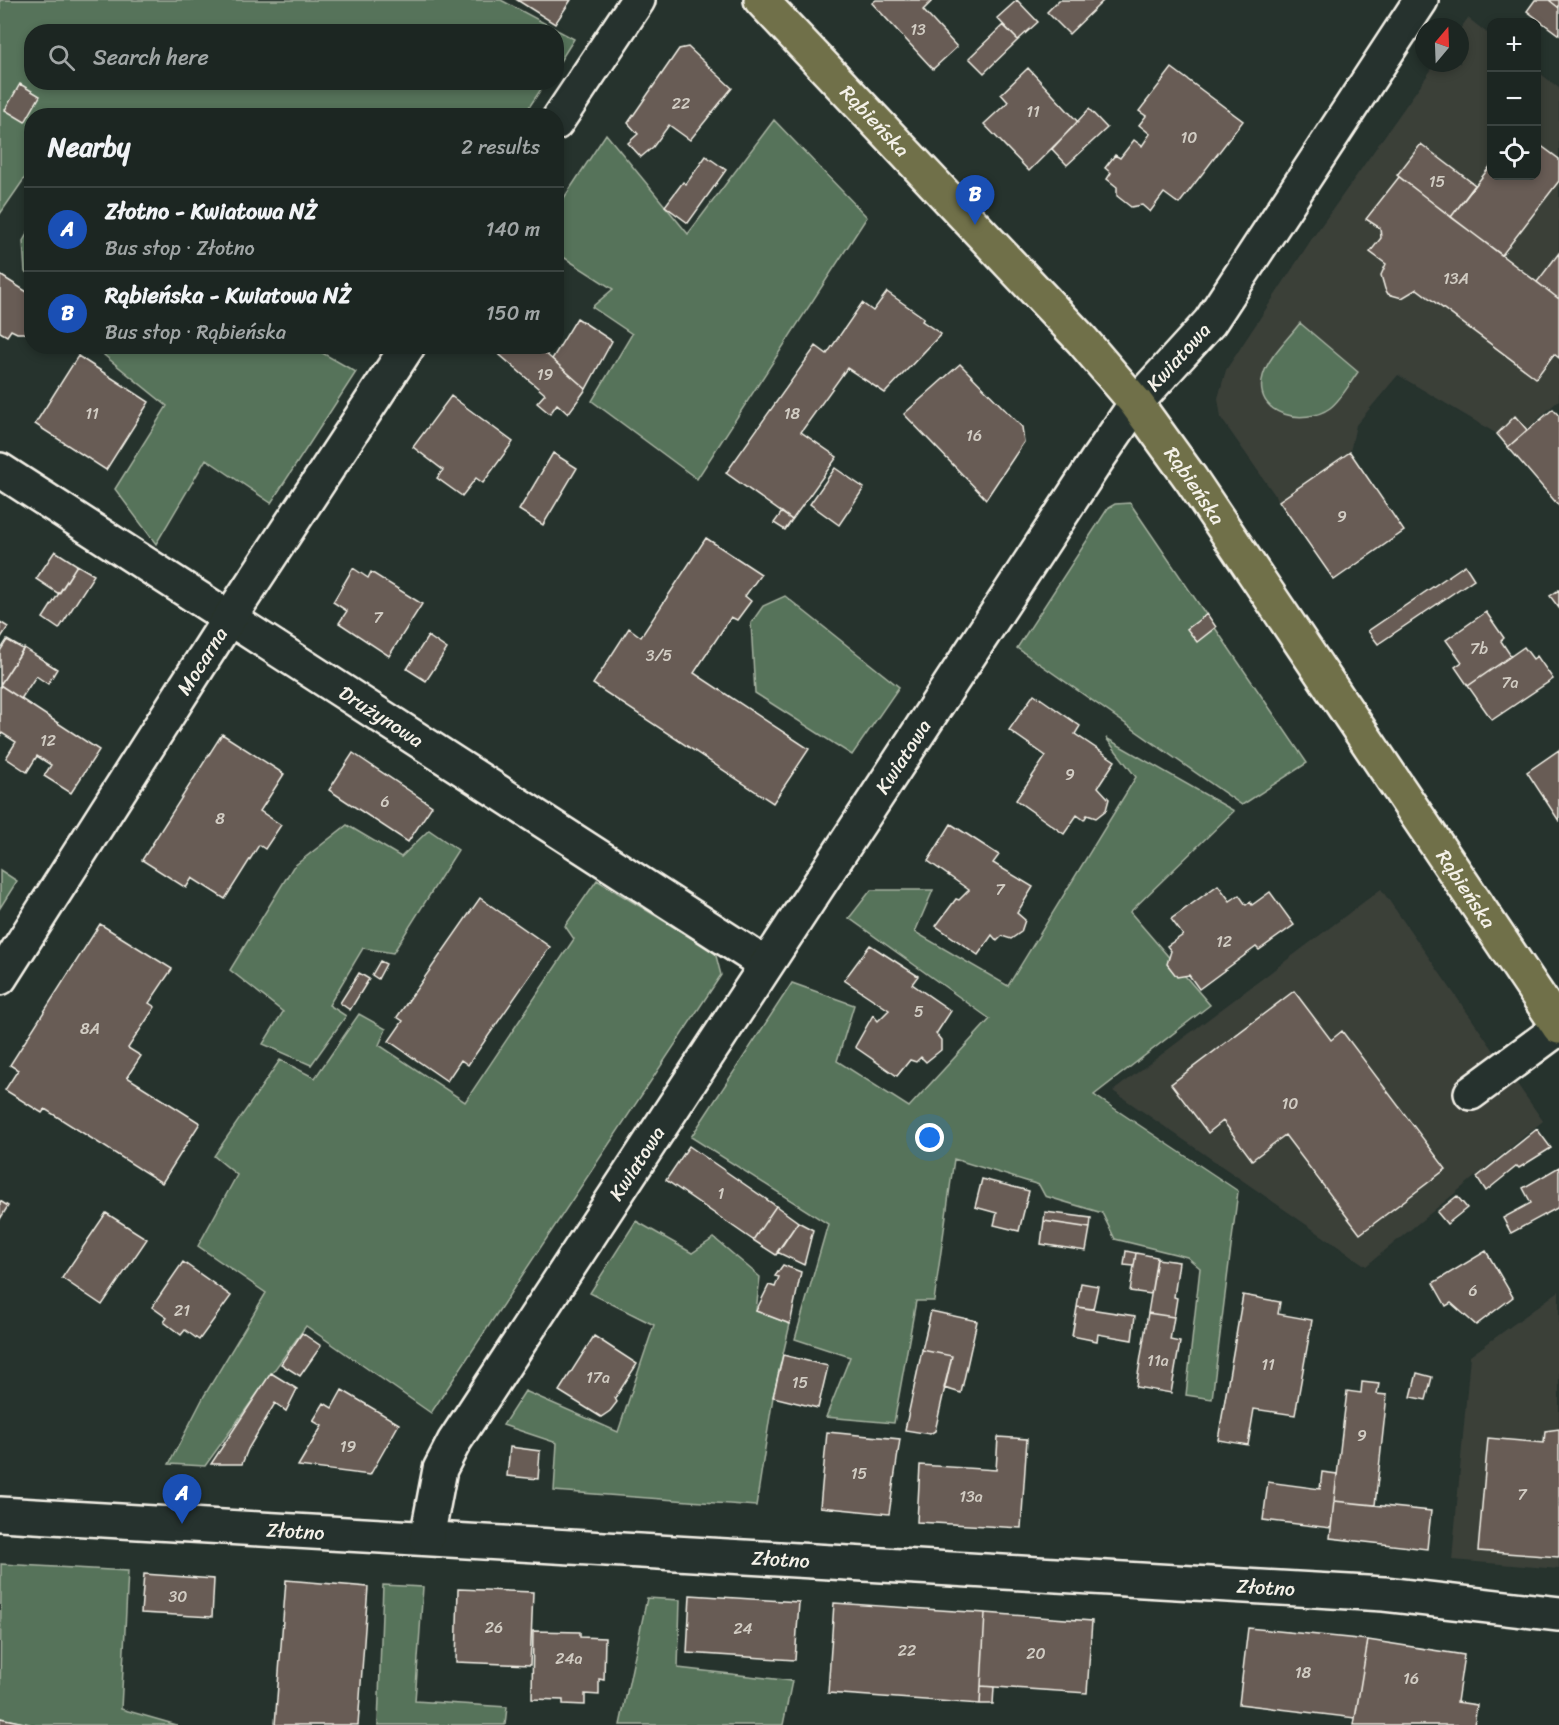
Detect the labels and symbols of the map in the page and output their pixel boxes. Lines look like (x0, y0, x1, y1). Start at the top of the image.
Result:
house number: 13 (910, 15, 926, 44)
north arrow (1415, 18, 1469, 72)
street label: Rąbieńska (831, 76, 918, 165)
house number: 22 (672, 89, 690, 118)
house number: 11 (1026, 97, 1040, 126)
house number: 10 (1181, 123, 1197, 152)
house number: 15 (1429, 167, 1446, 196)
pin: B (956, 176, 994, 225)
house number: 13A (1443, 264, 1469, 293)
street label: Kwiatowa (1137, 314, 1219, 400)
house number: 19 (537, 360, 554, 389)
house number: 11 (85, 399, 99, 428)
house number: 18 (784, 399, 801, 428)
house number: 16 (966, 421, 982, 450)
street label: Rąbieńska (1155, 439, 1235, 532)
house number: 9 (1337, 502, 1347, 531)
house number: 7 (373, 603, 383, 632)
street label: Mocarna (167, 620, 237, 702)
house number: 7b (1470, 634, 1488, 663)
house number: 3/5 (646, 641, 672, 670)
house number: 7a (1501, 668, 1519, 697)
street label: Drużynowa (332, 676, 431, 757)
street label: Kwiatowa (865, 712, 941, 801)
house number: 12 (40, 726, 56, 755)
house number: 9 (1065, 760, 1075, 789)
house number: 6 (380, 787, 390, 816)
house number: 8 (215, 804, 225, 833)
street label: Rąbieńska (1427, 842, 1506, 936)
house number: 7 (995, 875, 1005, 904)
house number: 12 (1216, 927, 1232, 956)
house number: 5 (914, 997, 924, 1026)
house number: 8A (80, 1014, 100, 1043)
house number: 10 (1282, 1089, 1298, 1118)
street label: Kwiatowa (599, 1118, 674, 1208)
your location (915, 1123, 944, 1152)
house number: 1 (718, 1179, 725, 1208)
house number: 6 (1468, 1276, 1478, 1305)
house number: 21 (174, 1296, 190, 1325)
house number: 11a (1147, 1346, 1169, 1375)
house number: 11 (1261, 1350, 1275, 1379)
house number: 17a (586, 1363, 610, 1392)
house number: 15 (792, 1368, 809, 1397)
house number: 9 (1357, 1421, 1367, 1450)
house number: 19 (340, 1432, 357, 1461)
house number: 15 (851, 1459, 868, 1488)
pin: A (162, 1474, 201, 1524)
house number: 7 (1517, 1480, 1527, 1509)
house number: 13a (959, 1482, 983, 1511)
street label: Złotno (265, 1512, 326, 1550)
street label: Złotno (751, 1540, 811, 1578)
street label: Złotno (1236, 1568, 1296, 1606)
house number: 30 (169, 1582, 187, 1611)
house number: 26 (485, 1613, 503, 1642)
house number: 24 (733, 1614, 753, 1643)
house number: 22 (898, 1636, 916, 1665)
house number: 20 (1026, 1639, 1046, 1668)
house number: 24a (555, 1644, 583, 1673)
house number: 18 (1295, 1658, 1312, 1687)
house number: 16 (1403, 1664, 1419, 1693)

